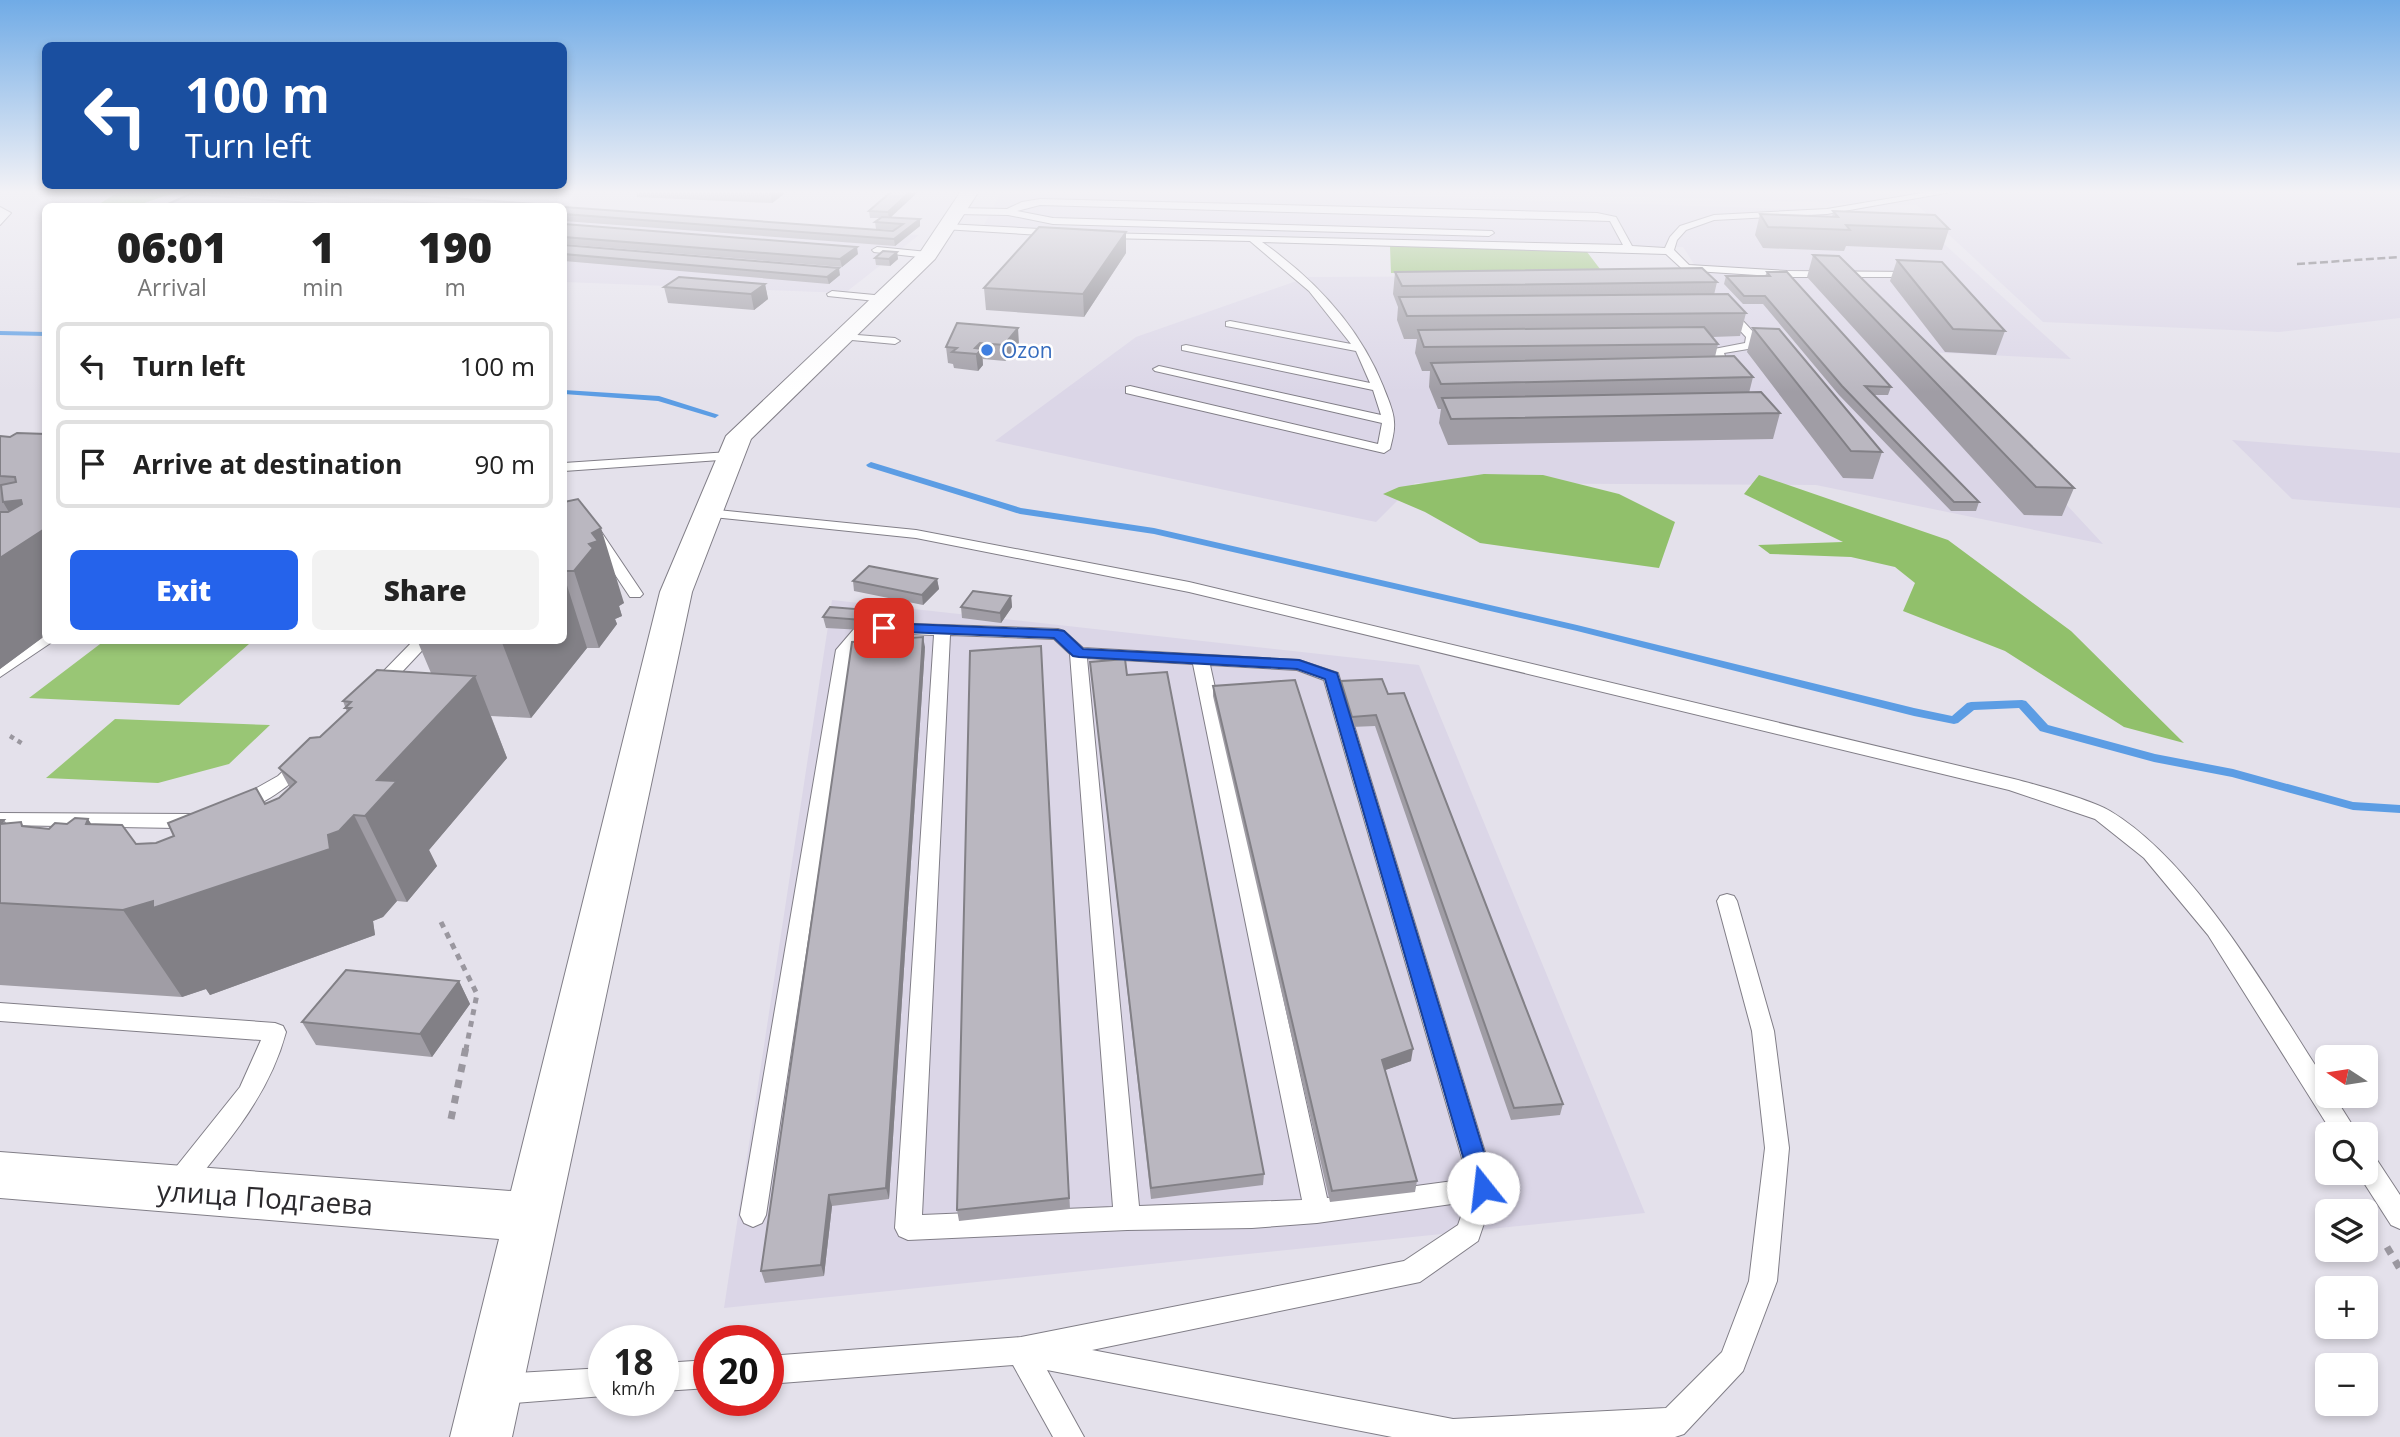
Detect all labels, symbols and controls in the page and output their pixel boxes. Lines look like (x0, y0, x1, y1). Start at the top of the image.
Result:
text: 100 m (185, 61, 330, 127)
icon: left (70, 70, 161, 161)
text: Turn left (185, 124, 311, 167)
text: 06:01 (117, 218, 227, 275)
text: 1 (311, 218, 335, 275)
text: 190 (418, 218, 492, 275)
text: Arrival (138, 271, 207, 303)
text: min (302, 271, 343, 303)
text: m (445, 271, 466, 303)
place label: Ozon (1001, 336, 1053, 364)
marker: Ozon (979, 342, 995, 358)
icon: left (74, 347, 112, 385)
text: Turn left (133, 348, 245, 384)
text: 100 m (460, 348, 535, 384)
icon: arrive (74, 445, 112, 483)
text: Arrive at destination (133, 446, 402, 482)
text: 90 m (474, 446, 535, 482)
button: Exit (70, 550, 298, 630)
button: Share (312, 550, 539, 630)
pin (854, 598, 914, 658)
icon: arrive (865, 609, 903, 647)
north arrow (2315, 1045, 2378, 1108)
map controls (2315, 1045, 2378, 1416)
button: search (2315, 1122, 2378, 1185)
position arrow (1446, 1151, 1520, 1225)
street label: улица Подгаева (156, 1170, 374, 1224)
button: layers (2315, 1199, 2378, 1262)
button: + (2315, 1276, 2378, 1339)
speed limit sign: 20 (693, 1325, 784, 1416)
text: 18 (613, 1338, 654, 1385)
button: − (2315, 1353, 2378, 1416)
text: km/h (612, 1376, 655, 1400)

